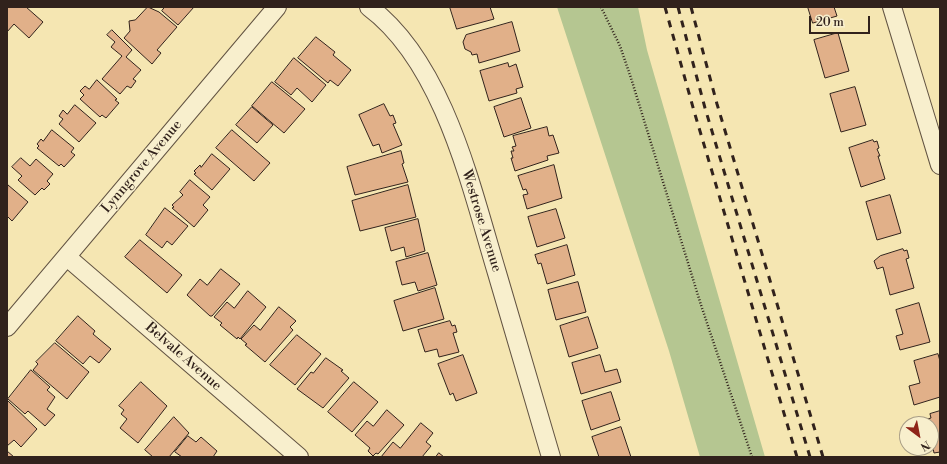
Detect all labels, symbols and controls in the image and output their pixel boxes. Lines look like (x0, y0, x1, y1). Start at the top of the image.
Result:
scale bar (811, 8, 872, 34)
text: 20 m (816, 15, 844, 30)
street label: Lynngrove Avenue (98, 117, 186, 217)
street label: Westrose Avenue (457, 168, 505, 274)
street label: Belvale Avenue (141, 319, 225, 395)
north arrow (899, 416, 939, 456)
text: N (917, 437, 932, 454)

